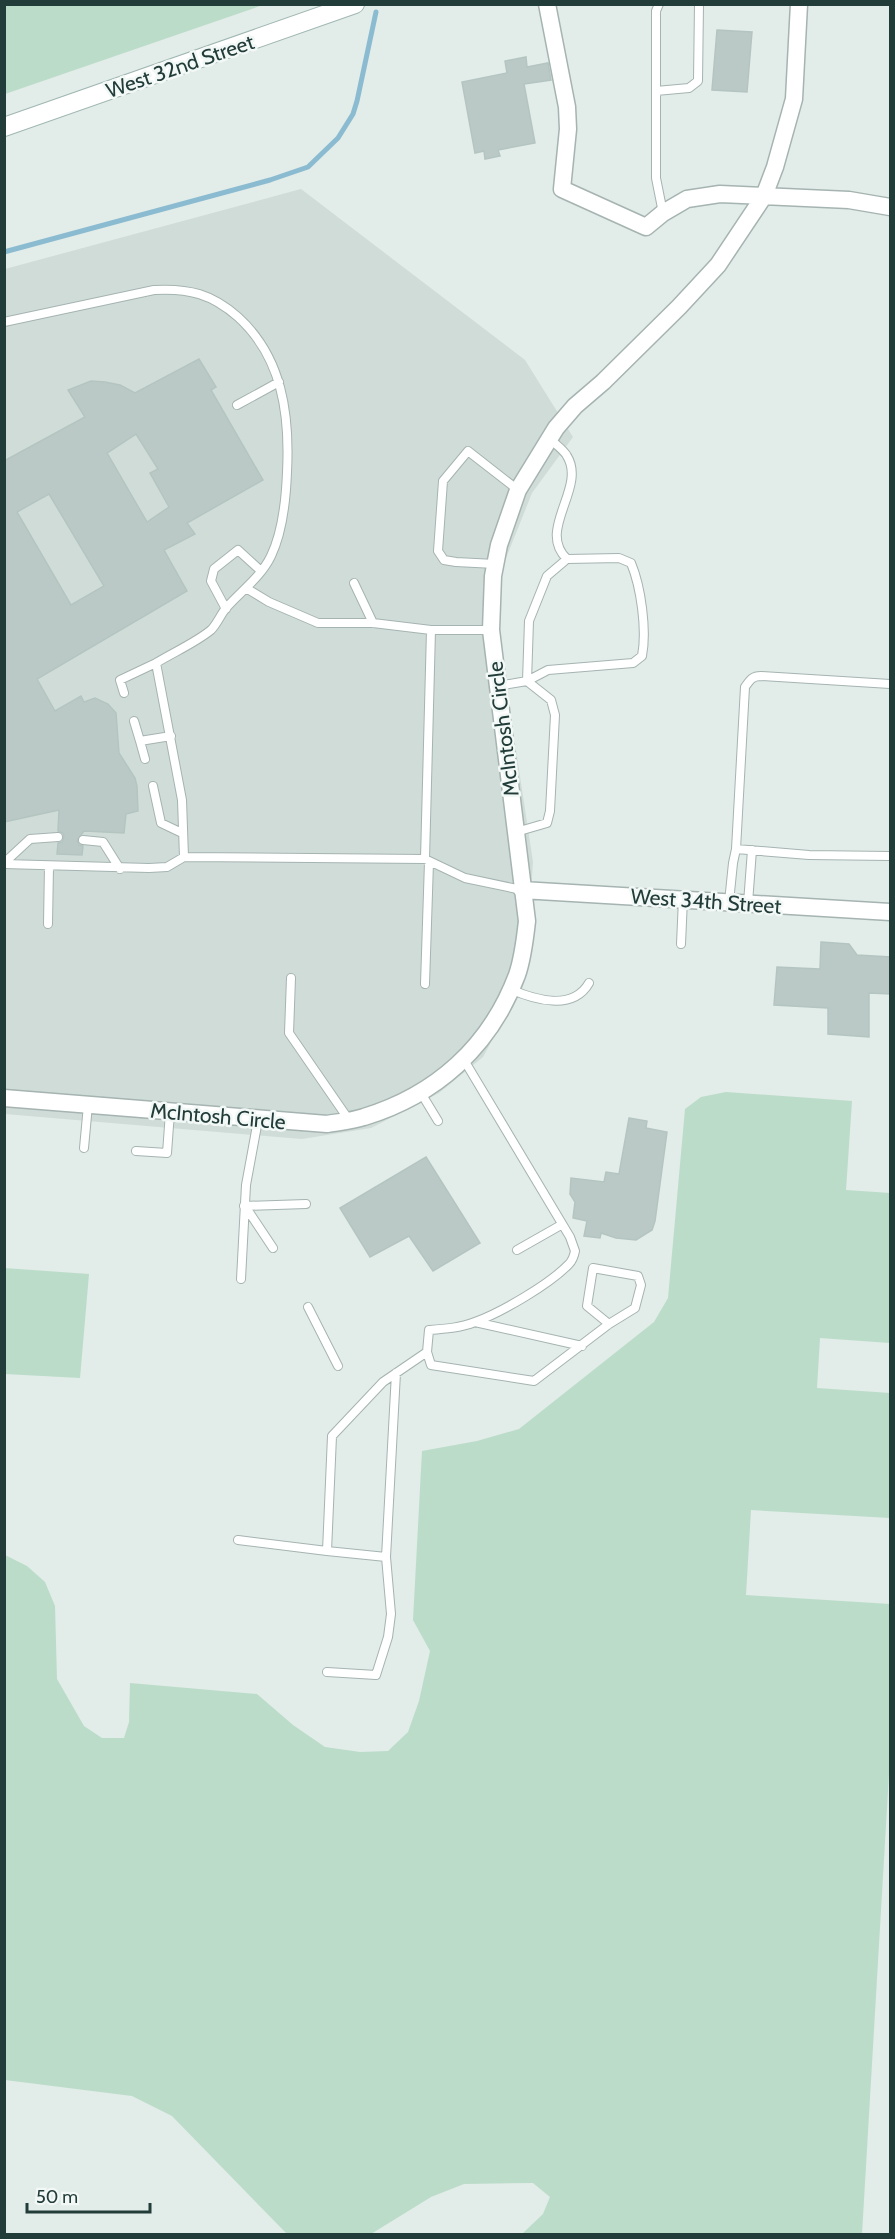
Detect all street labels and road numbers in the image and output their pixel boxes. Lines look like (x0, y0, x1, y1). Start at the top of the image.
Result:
street label: West 32nd Street (103, 29, 257, 103)
street label: McIntosh Circle (482, 660, 524, 798)
street label: West 34th Street (630, 883, 782, 919)
street label: McIntosh Circle (149, 1098, 287, 1134)

